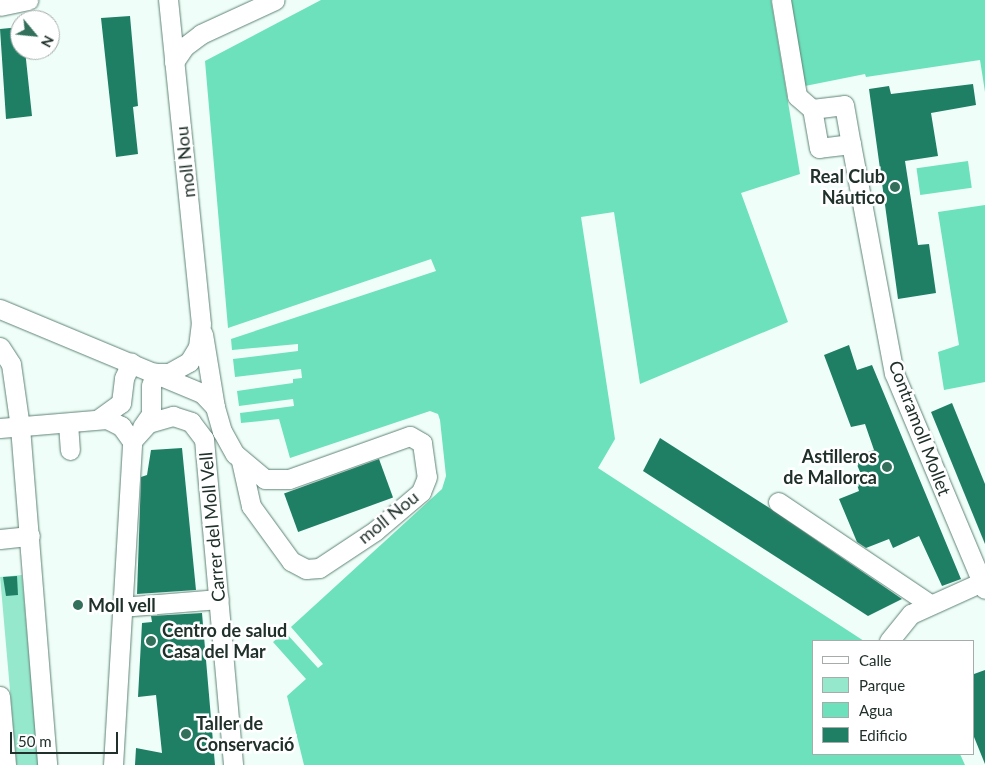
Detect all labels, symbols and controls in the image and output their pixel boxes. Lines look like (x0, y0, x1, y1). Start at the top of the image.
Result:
north arrow (10, 10, 60, 60)
text: N (38, 33, 58, 51)
street label: moll Nou (171, 125, 199, 199)
place label: Real Club Náutico (810, 166, 885, 208)
marker: Real Club Náutico (889, 181, 901, 193)
street label: Contramoll Mollet (884, 357, 956, 499)
place label: Astilleros de Mallorca (783, 446, 877, 488)
street label: Carrer del Moll Vell (195, 451, 229, 603)
marker: Astilleros de Mallorca (881, 461, 893, 473)
street label: moll Nou (353, 486, 423, 548)
place label: Moll vell (88, 594, 156, 616)
marker: Moll vell (72, 599, 84, 611)
place label: Centro de salud Casa del Mar (162, 620, 287, 662)
marker: Centro de salud Casa del Mar (144, 634, 158, 648)
legend (812, 640, 975, 755)
text: Calle (859, 651, 891, 669)
text: Parque (859, 676, 905, 694)
text: Agua (859, 701, 893, 719)
place label: Taller de Conservació (196, 713, 294, 756)
scale bar (12, 722, 120, 754)
text: Edificio (859, 726, 907, 744)
marker: Taller de Conservació (180, 728, 192, 740)
text: 50 m (18, 732, 52, 750)

